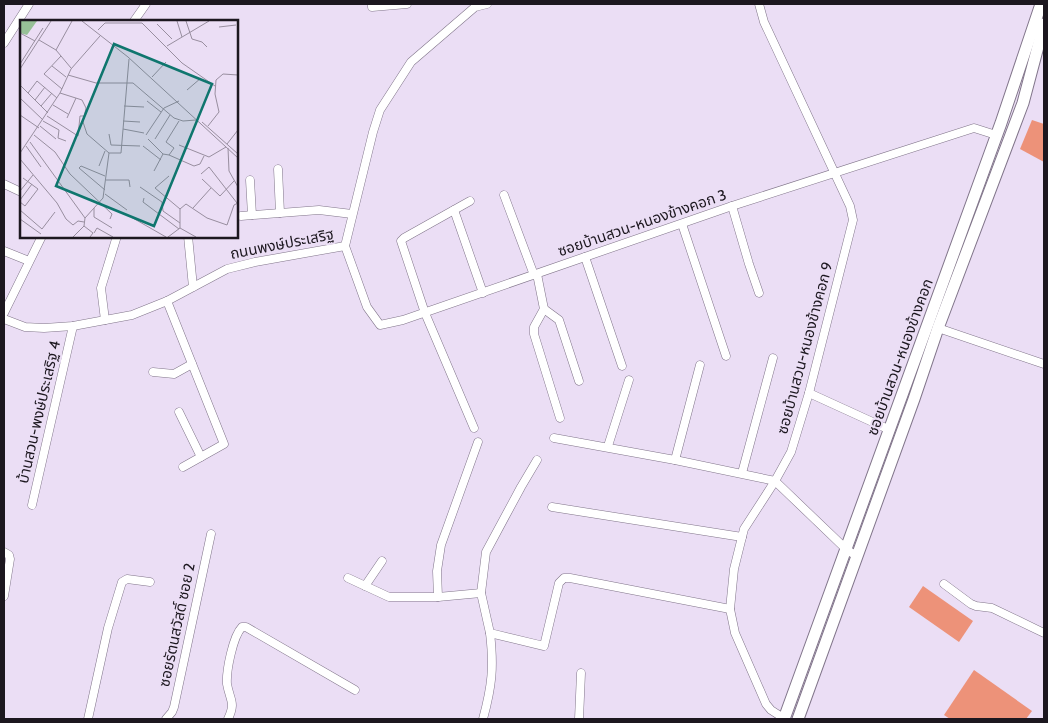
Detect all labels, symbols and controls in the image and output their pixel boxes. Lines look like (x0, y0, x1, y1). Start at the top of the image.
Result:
inset map (20, 20, 238, 238)
street label: ซอยบ้านสวน-หนองข้างคอก 3 (555, 186, 729, 260)
street label: ถนนพงษ์ประเสริฐ (229, 225, 335, 263)
street label: ซอยบ้านสวน-หนองข้างคอก 9 (773, 260, 837, 436)
street label: ซอยบ้านสวน-หนองข้างคอก (863, 276, 937, 438)
street label: บ้านสวน-พงษ์ประเสริฐ 4 (14, 339, 64, 485)
street label: ซอยรัตนสวัสดิ์ ซอย 2 (155, 561, 199, 689)

